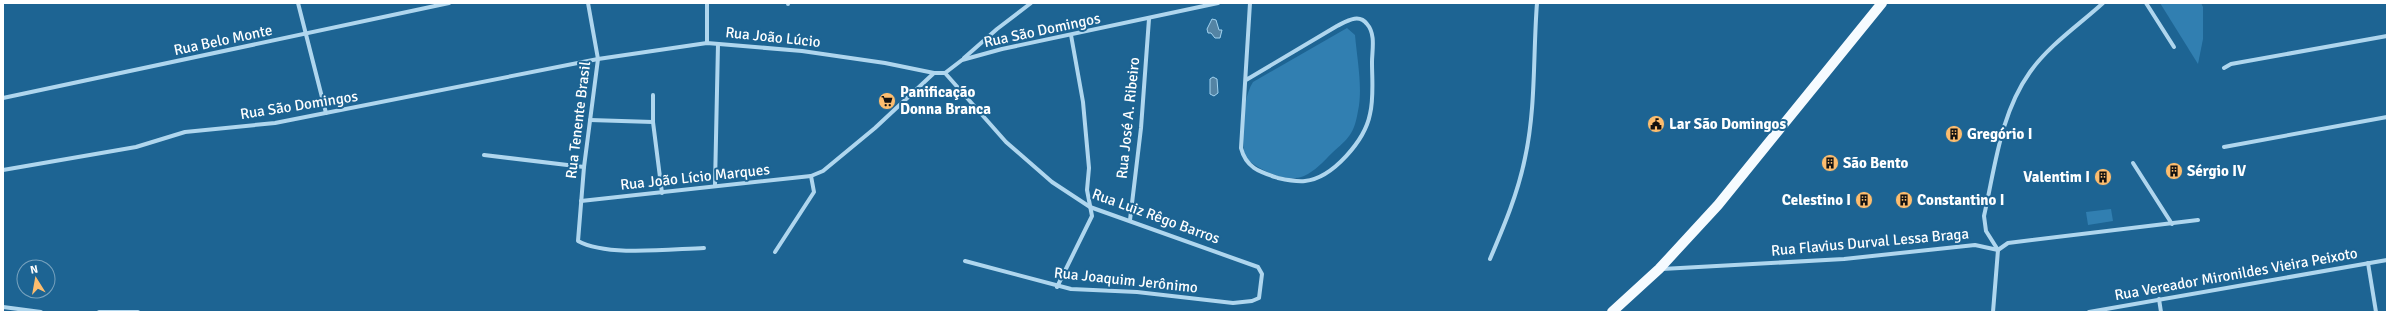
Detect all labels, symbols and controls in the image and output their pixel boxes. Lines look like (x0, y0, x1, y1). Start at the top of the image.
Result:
street label: Rua São Domingos (982, 9, 1102, 51)
street label: Rua Belo Monte (172, 21, 274, 59)
street label: Rua João Lúcio (724, 23, 822, 51)
street label: Rua José A. Ribeiro (1113, 56, 1143, 180)
street label: Rua Tenente Brasil (562, 60, 594, 180)
place label: Panificação Donna Branca (900, 83, 991, 118)
street label: Rua São Domingos (239, 87, 359, 123)
supermarket icon: Panificação Donna Branca (877, 91, 897, 111)
public building icon: Lar São Domingos (1646, 114, 1666, 134)
place label: Lar São Domingos (1669, 115, 1786, 133)
building icon: Gregório I (1944, 124, 1964, 144)
place label: Gregório I (1967, 125, 2032, 143)
building icon: São Bento (1820, 153, 1840, 173)
place label: São Bento (1843, 154, 1908, 172)
street label: Rua João Lício Marques (619, 160, 771, 194)
building icon: Sérgio IV (2164, 161, 2184, 181)
place label: Sérgio IV (2187, 162, 2246, 180)
building icon: Valentim I (2093, 167, 2113, 187)
place label: Valentim I (2023, 168, 2090, 186)
street label: Rua Luiz Rêgo Barros (1090, 185, 1223, 248)
building icon: Celestino I (1854, 190, 1874, 210)
building icon: Constantino I (1894, 190, 1914, 210)
place label: Celestino I (1782, 191, 1851, 209)
place label: Constantino I (1917, 191, 2004, 209)
street label: Rua Flavius Durval Lessa Braga (1770, 224, 1970, 260)
street label: Rua Vereador Mironildes Vieira Peixoto (2113, 244, 2359, 304)
north arrow (16, 259, 56, 299)
text: N (29, 263, 39, 277)
street label: Rua Joaquim Jerônimo (1053, 263, 1199, 297)

